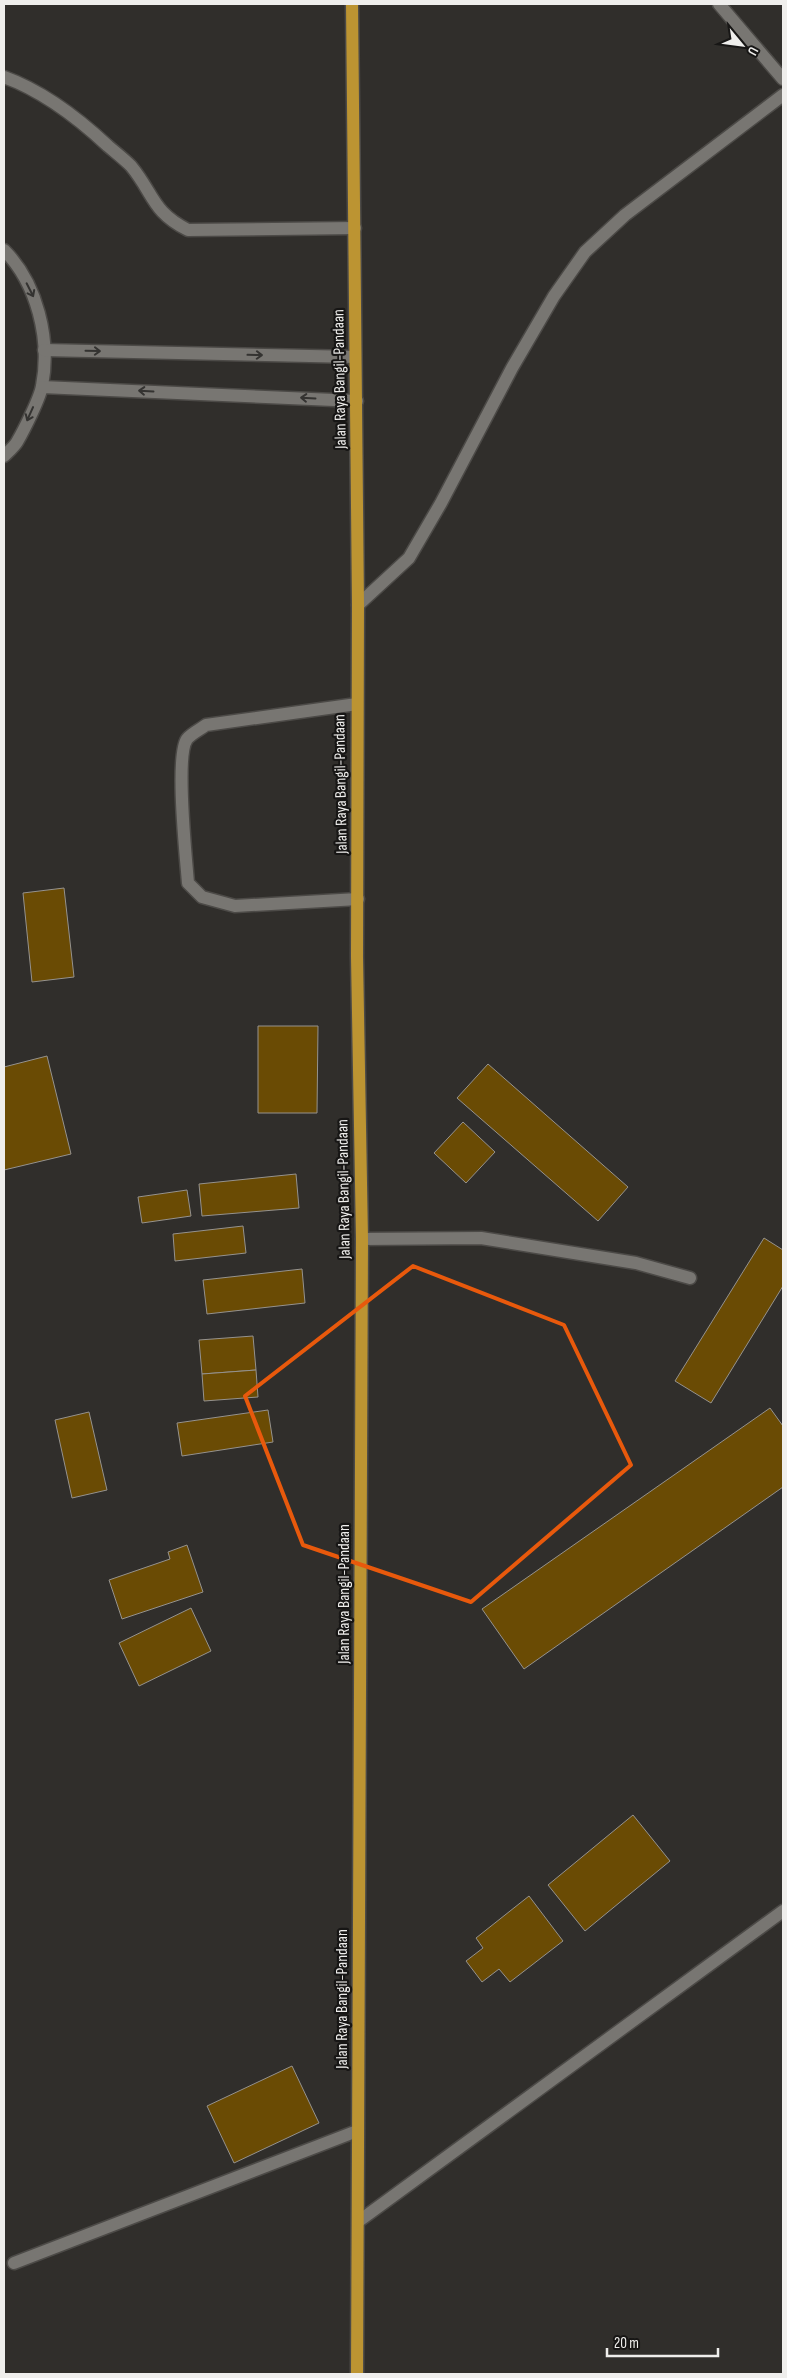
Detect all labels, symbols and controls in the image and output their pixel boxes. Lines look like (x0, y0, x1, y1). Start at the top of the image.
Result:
north arrow (717, 20, 767, 70)
text: U (744, 44, 762, 58)
one-way arrow (26, 282, 35, 297)
street label: Jalan Raya Bangil-Pandaan (329, 309, 351, 450)
one-way arrow (84, 347, 100, 356)
one-way arrow (246, 350, 263, 360)
one-way arrow (138, 387, 154, 396)
one-way arrow (300, 394, 316, 403)
one-way arrow (24, 406, 34, 421)
street label: Jalan Raya Bangil-Pandaan (330, 714, 352, 855)
street label: Jalan Raya Bangil-Pandaan (333, 1119, 355, 1260)
street label: Jalan Raya Bangil-Pandaan (335, 1524, 354, 1665)
street label: Jalan Raya Bangil-Pandaan (333, 1929, 352, 2070)
scale bar (607, 2326, 718, 2358)
text: 20 m (614, 2334, 639, 2353)

